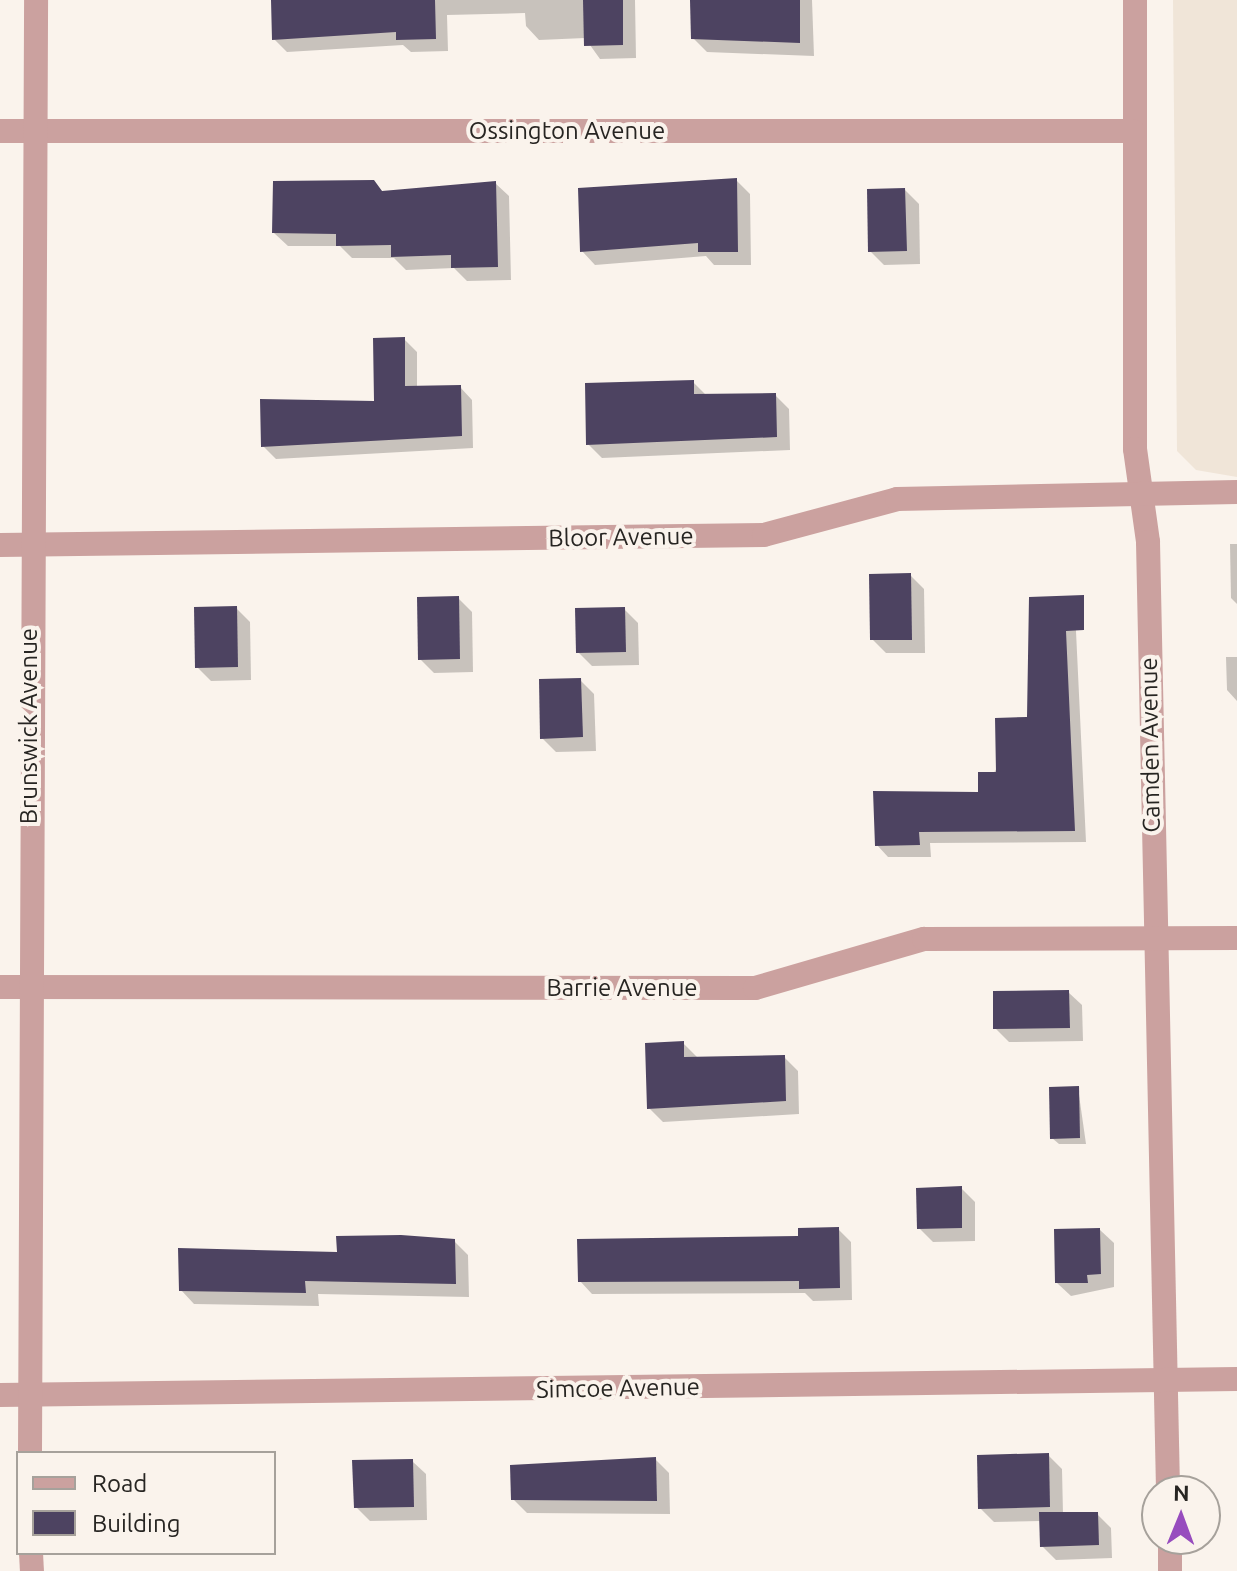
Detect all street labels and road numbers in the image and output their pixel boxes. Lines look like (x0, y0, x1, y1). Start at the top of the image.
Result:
street label: Ossington Avenue (469, 117, 665, 145)
street label: Bloor Avenue (548, 521, 694, 553)
street label: Brunswick Avenue (15, 628, 43, 824)
street label: Camden Avenue (1134, 657, 1166, 833)
street label: Barrie Avenue (546, 974, 698, 1002)
street label: Simcoe Avenue (536, 1372, 700, 1404)

